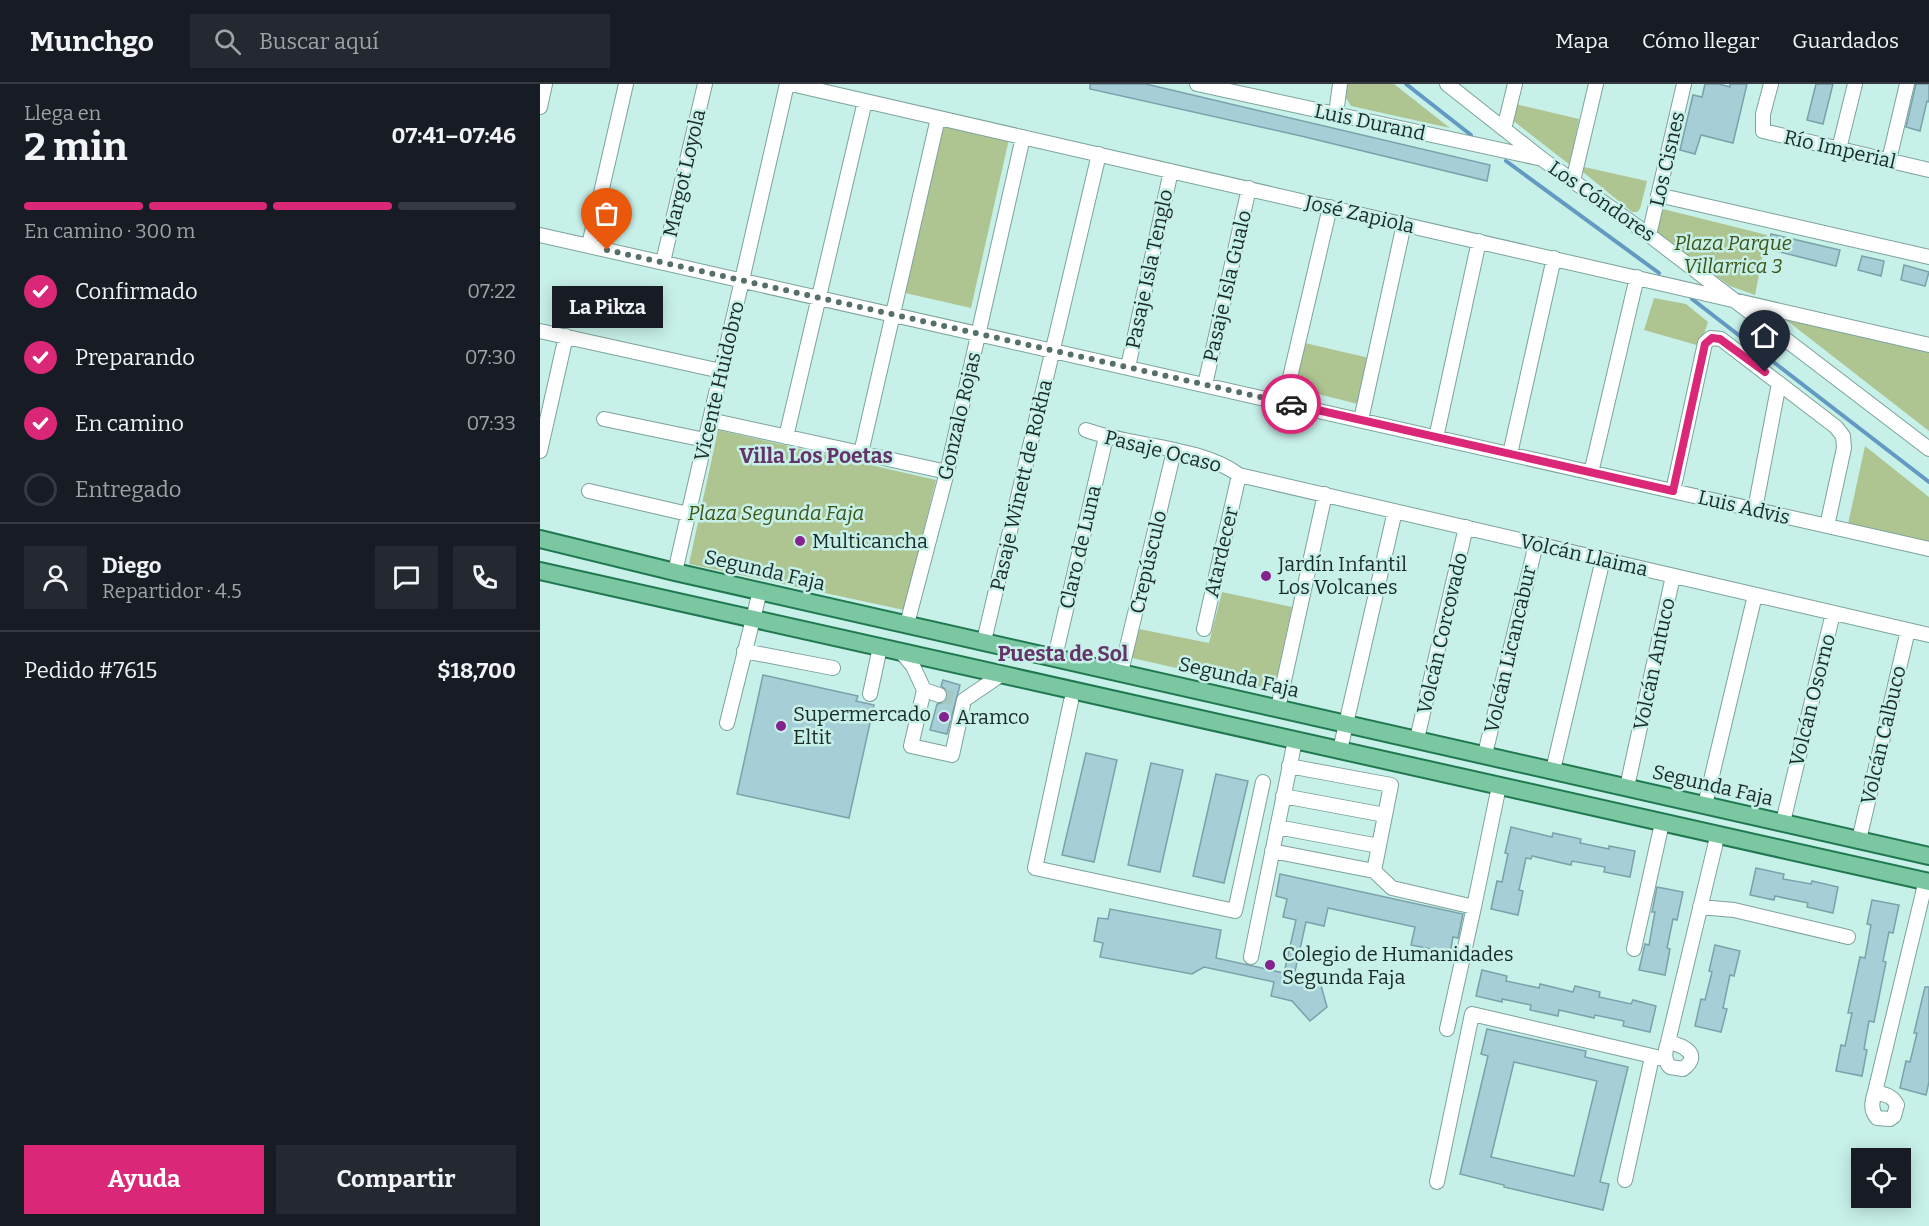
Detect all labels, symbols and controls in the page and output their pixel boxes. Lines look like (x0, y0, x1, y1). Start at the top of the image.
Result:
search box (190, 14, 610, 68)
text: Munchgo (30, 25, 154, 58)
icon: search (211, 25, 244, 58)
text: Buscar aquí (259, 28, 379, 55)
text: Mapa (1555, 28, 1609, 54)
text: Cómo llegar (1642, 28, 1759, 54)
text: Guardados (1792, 28, 1899, 54)
street label: Luis Durand (1312, 99, 1428, 145)
text: Llega en (24, 101, 101, 125)
street label: Margot Loyola (658, 107, 710, 239)
street label: Los Cisnes (1644, 109, 1690, 209)
text: 07:41–07:46 (392, 122, 516, 149)
text: 2 min (24, 124, 128, 170)
street label: Río Imperial (1782, 124, 1899, 174)
street label: Los Cóndores (1544, 155, 1660, 247)
street label: Pasaje Isla Tenglo (1120, 187, 1179, 351)
pin (581, 188, 632, 250)
street label: José Zapiola (1302, 190, 1417, 238)
icon: bag (590, 197, 623, 230)
street label: Pasaje Isla Gualo (1198, 208, 1257, 364)
text: En camino · 300 m (24, 219, 195, 243)
park label: Plaza Parque Villarrica 3 (1674, 231, 1792, 278)
icon: check (24, 275, 57, 308)
text: Confirmado (75, 278, 198, 305)
text: 07:22 (467, 279, 516, 303)
callout: La Pikza (551, 286, 662, 328)
text: La Pikza (569, 295, 646, 319)
street label: Vicente Huidobro (689, 299, 749, 463)
pin (1739, 310, 1790, 372)
icon: home (1748, 319, 1781, 352)
icon: check (24, 341, 57, 374)
text: Preparando (75, 344, 195, 371)
text: 07:30 (465, 345, 516, 369)
street label: Gonzalo Rojas (933, 350, 986, 483)
courier (1261, 374, 1321, 434)
street label: Pasaje Winett de Rokha (985, 377, 1058, 593)
icon: car (1275, 388, 1308, 421)
icon: check (24, 407, 57, 440)
text: En camino (75, 410, 184, 437)
text: 07:33 (466, 411, 516, 435)
street label: Pasaje Ocaso (1102, 425, 1224, 478)
district label: Villa Los Poetas (739, 443, 893, 469)
text: Entregado (75, 476, 181, 503)
street label: Claro de Luna (1054, 483, 1106, 611)
street label: Luis Advis (1696, 485, 1792, 529)
park label: Plaza Segunda Faja (688, 501, 864, 526)
street label: Atardecer (1199, 504, 1243, 600)
street label: Crepúsculo (1124, 508, 1172, 616)
place label: Multicancha (812, 529, 928, 553)
street label: Volcán Llaima (1518, 529, 1650, 581)
marker: Multicancha (793, 534, 807, 548)
street label: Segunda Faja (702, 544, 828, 597)
button: person (24, 546, 87, 609)
button: chat (375, 546, 438, 609)
button: phone (453, 546, 516, 609)
street label: Volcán Corcovado (1412, 550, 1472, 716)
text: Diego (102, 552, 161, 579)
place label: Jardín Infantil Los Volcanes (1277, 552, 1407, 599)
street label: Volcán Licancabur (1479, 563, 1541, 735)
marker: Jardín Infantil Los Volcanes (1259, 569, 1273, 583)
text: Repartidor · 4.5 (102, 579, 242, 603)
street label: Volcán Antuco (1628, 596, 1680, 732)
street label: Volcán Osorno (1784, 631, 1840, 769)
district label: Puesta de Sol (998, 641, 1129, 667)
street label: Segunda Faja (1176, 651, 1302, 704)
text: Pedido #7615 (24, 657, 157, 684)
text: $18,700 (437, 657, 516, 684)
street label: Volcán Calbuco (1855, 663, 1911, 807)
place label: Supermercado Eltit (793, 702, 931, 749)
place label: Aramco (956, 705, 1029, 729)
marker: Aramco (937, 710, 951, 724)
marker: Supermercado Eltit (774, 719, 788, 733)
street label: Segunda Faja (1650, 759, 1776, 812)
place label: Colegio de Humanidades Segunda Faja (1282, 942, 1514, 990)
marker: Colegio de Humanidades Segunda Faja (1263, 958, 1277, 972)
button: Ayuda (24, 1145, 264, 1214)
button: Compartir (276, 1145, 516, 1214)
map controls (1851, 1148, 1911, 1208)
button: locate (1851, 1148, 1911, 1208)

